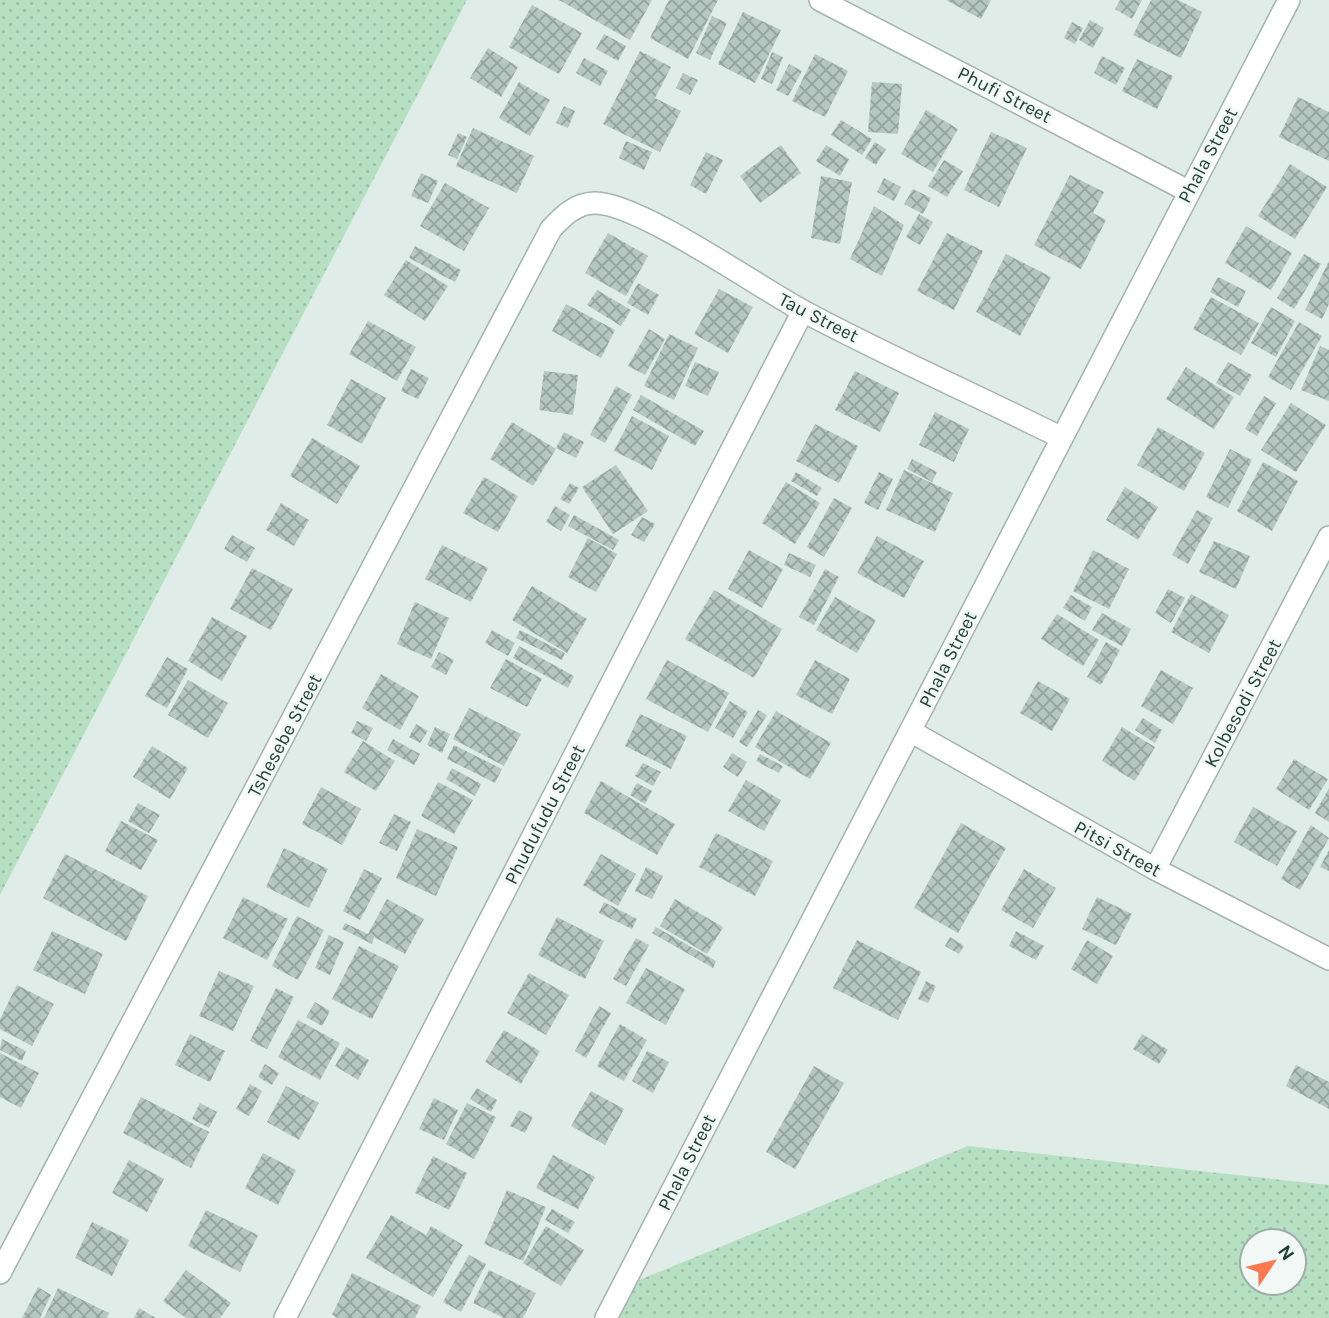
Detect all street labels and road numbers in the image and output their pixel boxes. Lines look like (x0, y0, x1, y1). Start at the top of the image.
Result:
street label: Phufi Street (954, 62, 1055, 128)
street label: Phala Street (1174, 104, 1242, 207)
street label: Tau Street (775, 288, 862, 347)
street label: Phala Street (914, 608, 982, 711)
street label: Kolbesodi Street (1200, 636, 1286, 771)
street label: Tshesebe Street (243, 670, 327, 801)
street label: Phudufudu Street (500, 741, 590, 888)
street label: Pitsi Street (1070, 816, 1165, 882)
street label: Phala Street (653, 1111, 721, 1214)

